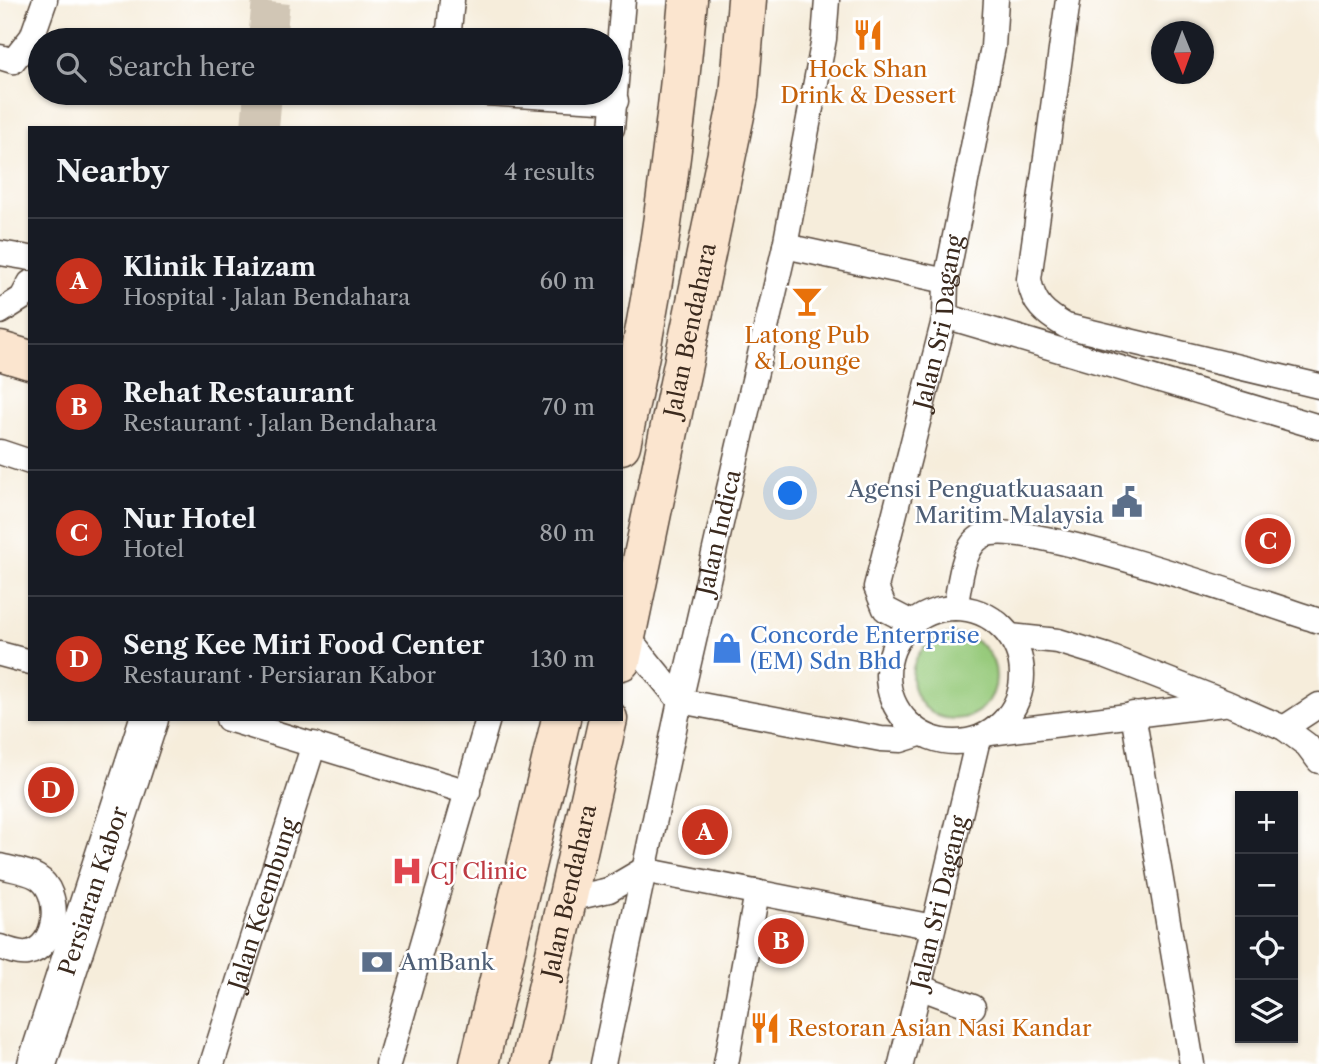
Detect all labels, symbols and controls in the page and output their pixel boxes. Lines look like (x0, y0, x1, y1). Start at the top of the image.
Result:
restaurant icon: Hock Shan Drink & Dessert (851, 18, 885, 52)
north arrow (1151, 21, 1214, 84)
search box (28, 28, 623, 105)
icon: search (52, 48, 90, 86)
text: Search here (108, 51, 255, 83)
place label: Hock Shan Drink & Dessert (780, 55, 956, 109)
text: Nearby (56, 153, 169, 190)
text: 4 results (504, 158, 595, 186)
street label: Jalan Sri Dagang (907, 231, 969, 415)
street label: Jalan Bendahara (658, 240, 722, 423)
text: Klinik Haizam (123, 251, 316, 283)
text: A (70, 267, 88, 295)
text: 60 m (539, 267, 595, 295)
text: Hospital · Jalan Bendahara (123, 283, 410, 311)
bar icon: Latong Pub & Lounge (790, 284, 824, 318)
place label: Latong Pub & Lounge (744, 321, 870, 375)
text: Rehat Restaurant (123, 377, 354, 409)
text: B (70, 393, 88, 421)
text: 70 m (542, 393, 595, 421)
text: Restaurant · Jalan Bendahara (123, 409, 437, 437)
street label: Jalan Indica (690, 466, 747, 601)
place label: Agensi Penguatkuasaan Maritim Malaysia (847, 475, 1105, 529)
your location (773, 476, 807, 510)
public building icon: Agensi Penguatkuasaan Maritim Malaysia (1110, 485, 1144, 519)
text: Nur Hotel (123, 503, 256, 535)
pin: C (1245, 515, 1291, 567)
text: C (70, 519, 88, 547)
text: 80 m (539, 519, 595, 547)
text: Hotel (123, 535, 184, 563)
place label: Concorde Enterprise (EM) Sdn Bhd (750, 621, 980, 675)
text: Seng Kee Miri Food Center (123, 629, 484, 661)
shop icon: Concorde Enterprise (EM) Sdn Bhd (710, 631, 744, 665)
text: D (69, 645, 89, 673)
text: 130 m (531, 645, 595, 673)
text: Restaurant · Persiaran Kabor (123, 661, 436, 689)
pin: D (28, 764, 74, 816)
map controls (1235, 791, 1298, 1043)
button: + (1235, 791, 1298, 854)
street label: Jalan Bendahara (535, 801, 602, 984)
street label: Persiaran Kabor (53, 802, 134, 979)
pin: A (682, 806, 728, 858)
street label: Jalan Sri Dagang (904, 812, 974, 995)
street label: Jalan Keembung (222, 814, 304, 996)
hospital icon: CJ Clinic (390, 854, 424, 888)
button: − (1235, 854, 1298, 917)
place label: CJ Clinic (430, 857, 527, 885)
pin: B (758, 915, 804, 967)
button: locate (1235, 917, 1298, 980)
bank icon: AmBank (360, 945, 394, 979)
place label: AmBank (399, 948, 496, 976)
button: layers (1235, 980, 1298, 1043)
restaurant icon: Restoran Asian Nasi Kandar (748, 1011, 782, 1045)
place label: Restoran Asian Nasi Kandar (788, 1014, 1092, 1042)

